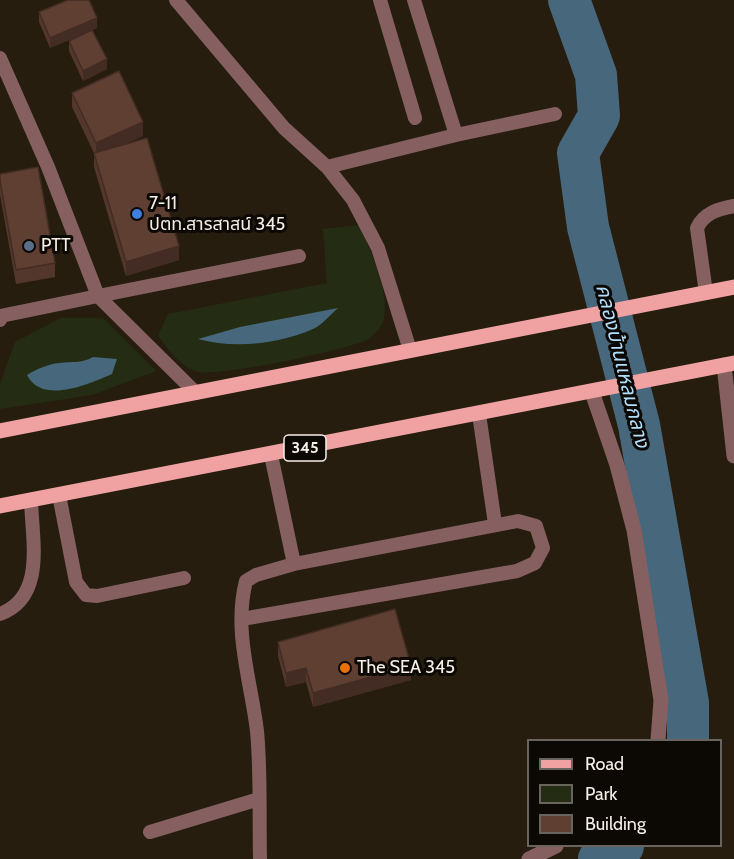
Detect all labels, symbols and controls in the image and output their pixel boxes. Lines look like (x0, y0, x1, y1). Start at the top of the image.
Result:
place label: 7-11 ปตท.สารสาสน์ 345 (149, 193, 285, 236)
marker: 7-11 ปตท.สารสาสน์ 345 (130, 207, 144, 221)
place label: PTT (41, 235, 70, 257)
marker: PTT (22, 239, 36, 253)
water label: คลองบ้านแหลมกลาง (590, 282, 654, 450)
road number: 345 (284, 435, 326, 461)
place label: The SEA 345 (357, 657, 455, 679)
marker: The SEA 345 (338, 661, 352, 675)
legend (527, 739, 722, 847)
text: Road (585, 753, 624, 775)
text: Park (585, 783, 617, 805)
text: Building (585, 813, 646, 835)

